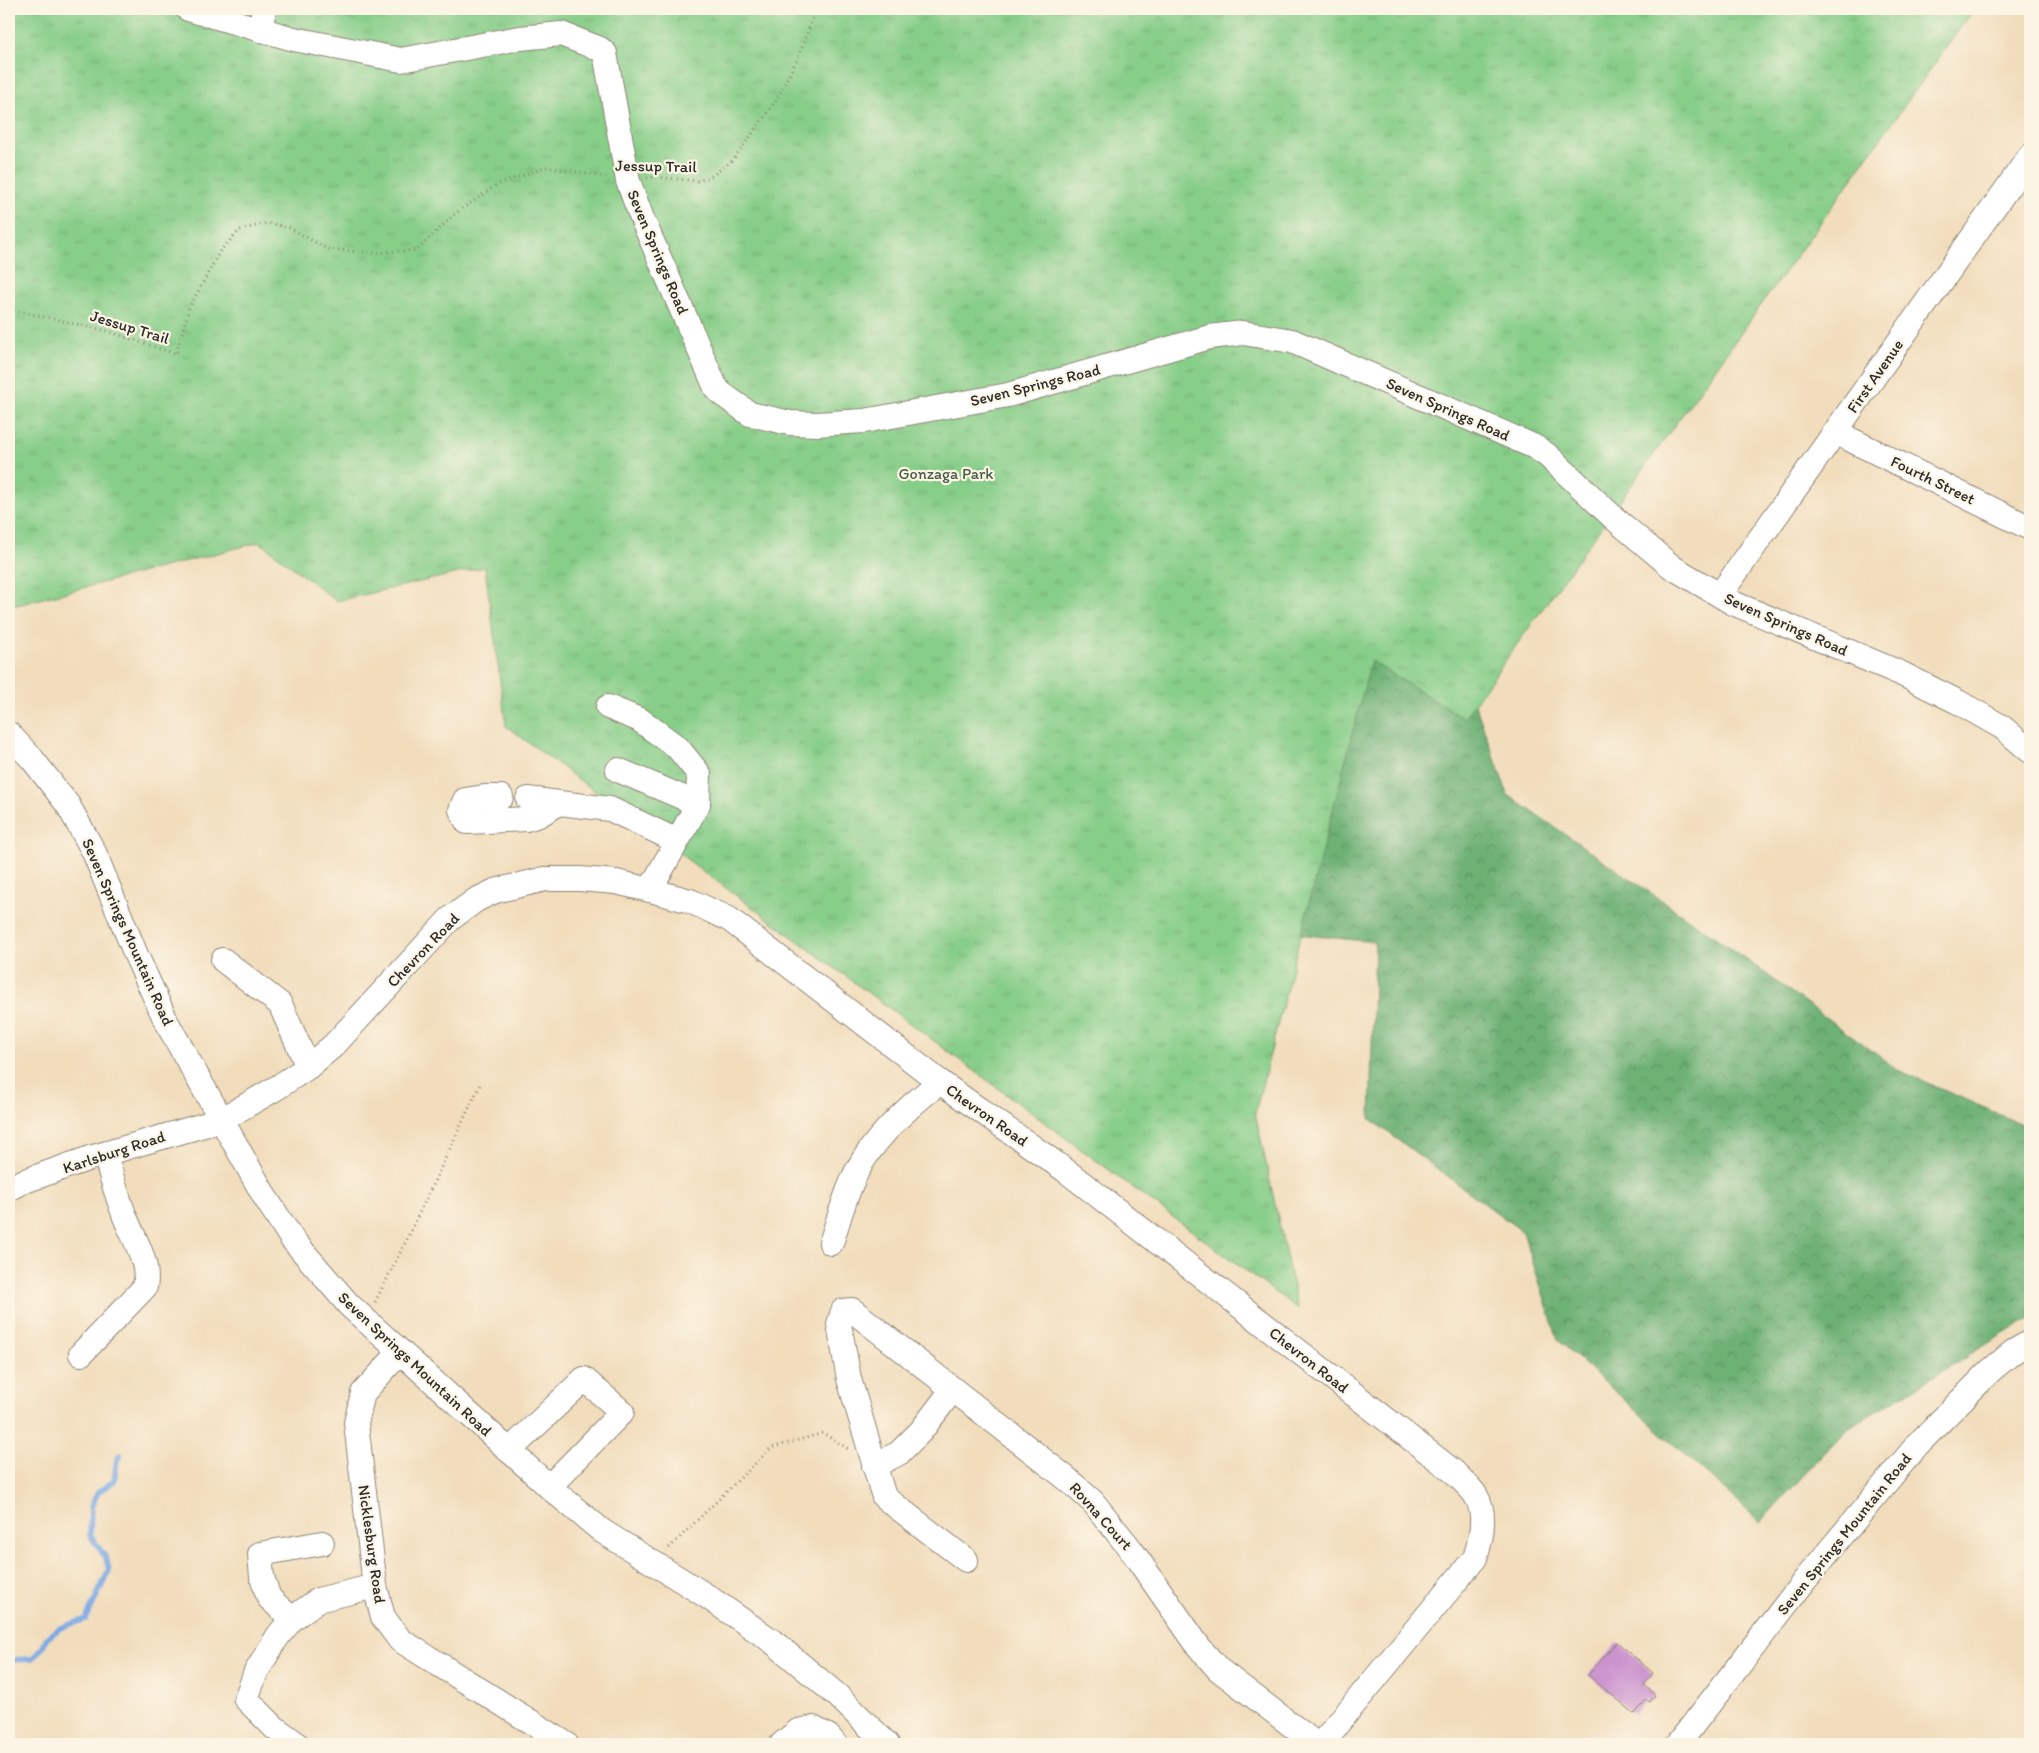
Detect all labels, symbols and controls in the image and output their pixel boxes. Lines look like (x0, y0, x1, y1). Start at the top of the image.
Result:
street label: Jessup Trail (615, 156, 697, 176)
street label: Seven Springs Road (623, 187, 693, 317)
street label: Jessup Trail (88, 306, 172, 348)
street label: First Avenue (1843, 335, 1907, 416)
street label: Seven Springs Road (968, 360, 1102, 410)
street label: Seven Springs Road (1383, 373, 1513, 445)
street label: Fourth Street (1888, 451, 1978, 509)
park label: Gonzaga Park (898, 464, 994, 483)
street label: Seven Springs Road (1721, 588, 1851, 660)
street label: Seven Springs Mountain Road (78, 835, 178, 1029)
street label: Chevron Road (383, 909, 463, 991)
street label: Chevron Road (942, 1080, 1032, 1150)
street label: Karlsburg Road (60, 1126, 168, 1177)
street label: Seven Springs Mountain Road (334, 1288, 496, 1440)
street label: Chevron Road (1265, 1323, 1353, 1397)
street label: Seven Springs Mountain Road (1773, 1449, 1915, 1619)
street label: Rovna Court (1066, 1478, 1136, 1554)
street label: Nicklesburg Road (354, 1484, 390, 1605)

